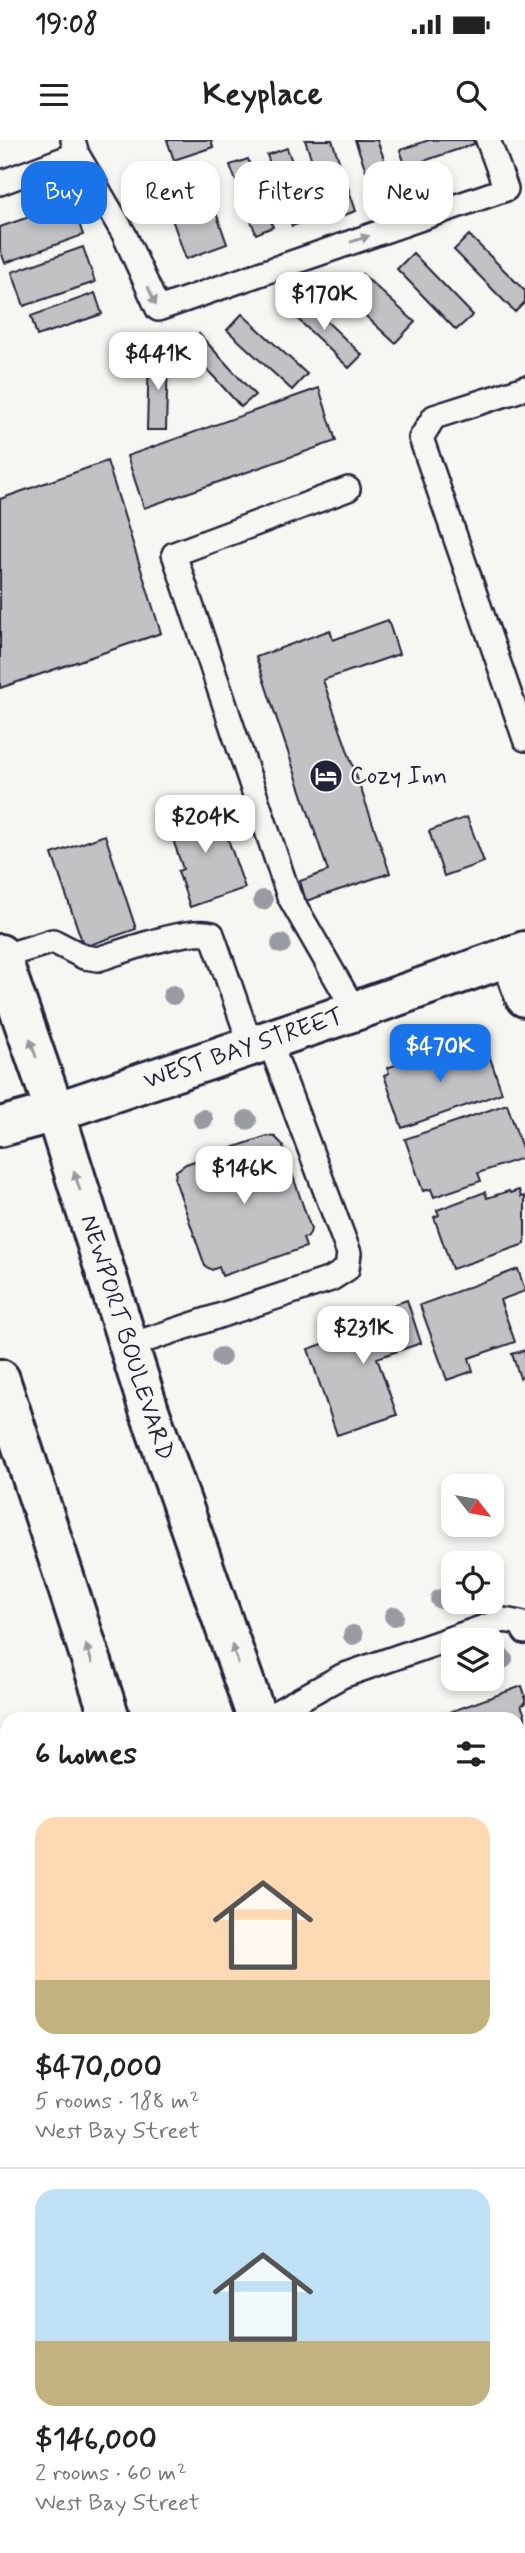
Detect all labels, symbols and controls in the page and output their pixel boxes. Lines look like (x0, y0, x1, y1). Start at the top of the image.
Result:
text: 19:08 (35, 8, 98, 42)
text: Keyplace (202, 74, 323, 116)
icon: menu (35, 76, 73, 114)
icon: search (452, 76, 490, 114)
chip: Buy (21, 161, 107, 224)
chip: Rent (121, 161, 220, 224)
chip: Filters (234, 161, 349, 224)
chip: New (363, 161, 453, 224)
one-way arrow (350, 233, 371, 244)
pin: $170K (275, 272, 373, 332)
text: $170K (291, 280, 357, 310)
one-way arrow (146, 286, 158, 306)
pin: $441K (109, 332, 207, 392)
text: $441K (125, 340, 191, 370)
hotel icon: Cozy Inn (307, 757, 345, 795)
place label: Cozy Inn (350, 761, 447, 792)
pin: $204K (156, 796, 254, 855)
text: $204K (171, 803, 239, 833)
street label: WEST BAY STREET (140, 1001, 347, 1096)
pin: $470K (391, 1024, 489, 1084)
text: $470K (406, 1032, 474, 1062)
one-way arrow (27, 1037, 38, 1058)
pin: $146K (195, 1146, 293, 1206)
text: $146K (212, 1154, 276, 1184)
one-way arrow (71, 1171, 81, 1192)
street label: NEWPORT BOULEVARD (73, 1211, 181, 1464)
pin: $231K (314, 1306, 412, 1366)
text: $231K (333, 1314, 393, 1344)
north arrow (441, 1474, 504, 1536)
map controls (441, 1474, 504, 1691)
button: locate (441, 1551, 504, 1614)
button: layers (441, 1628, 504, 1691)
one-way arrow (83, 1643, 93, 1664)
one-way arrow (229, 1644, 240, 1665)
text: 6 homes (35, 1735, 137, 1774)
icon: filters (452, 1735, 490, 1773)
icon: home (200, 1862, 326, 1988)
text: $470,000 (35, 2048, 162, 2087)
text: 5 rooms · 188 m² (35, 2087, 199, 2117)
text: West Bay Street (35, 2117, 200, 2147)
icon: home (200, 2234, 326, 2360)
text: $146,000 (35, 2420, 157, 2459)
text: 2 rooms · 60 m² (35, 2459, 187, 2489)
text: West Bay Street (35, 2489, 200, 2519)

